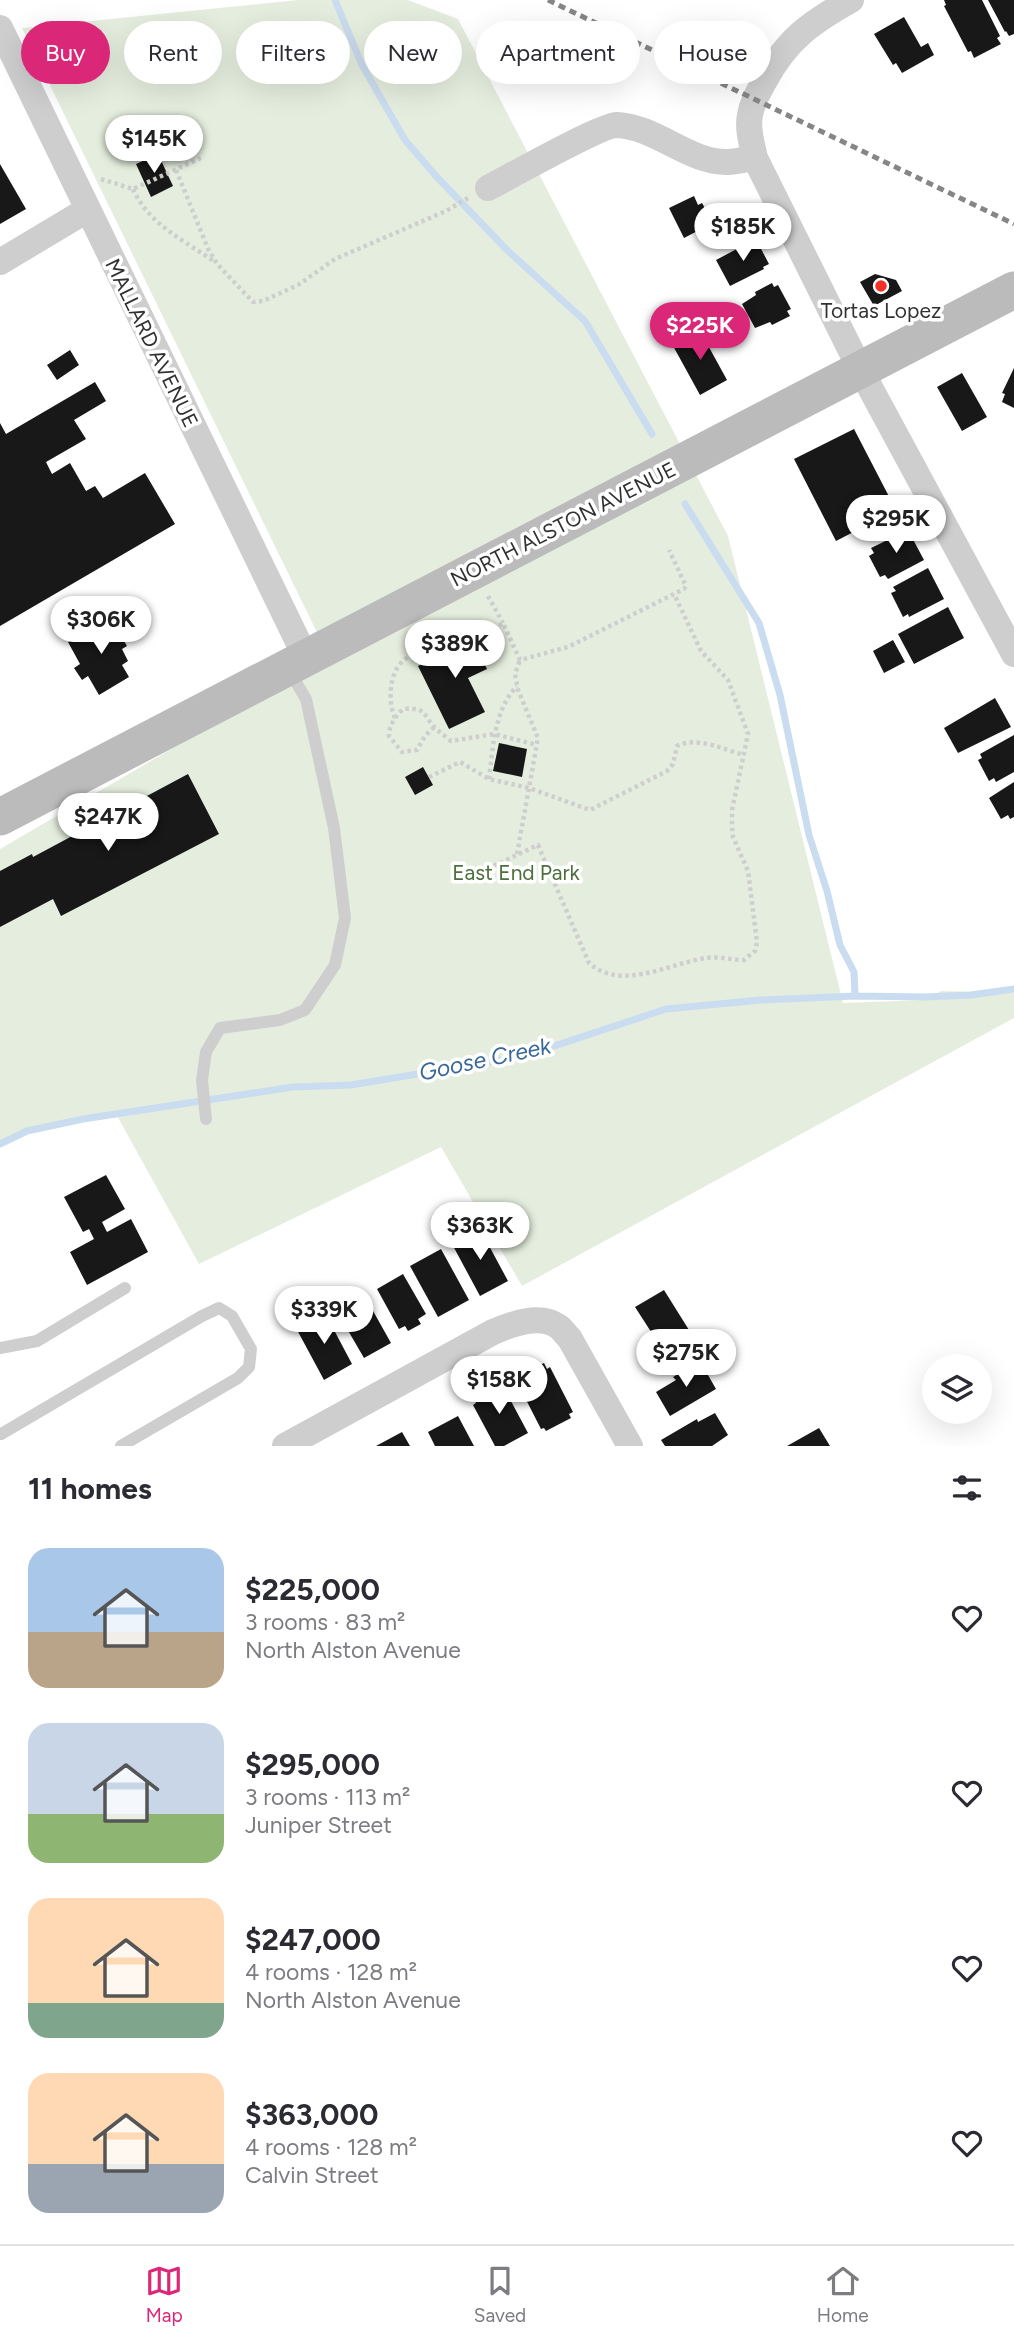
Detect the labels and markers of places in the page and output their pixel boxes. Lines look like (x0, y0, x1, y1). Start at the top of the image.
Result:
pin: $145K (105, 116, 203, 175)
pin: $185K (694, 204, 792, 263)
marker: Tortas Lopez (873, 278, 889, 294)
place label: Tortas Lopez (821, 298, 941, 323)
pin: $225K (651, 302, 749, 362)
pin: $295K (847, 496, 945, 555)
pin: $306K (52, 596, 150, 656)
pin: $389K (406, 620, 504, 680)
pin: $247K (59, 794, 157, 853)
pin: $363K (431, 1202, 529, 1262)
pin: $339K (275, 1286, 373, 1346)
pin: $275K (637, 1330, 735, 1389)
pin: $158K (450, 1356, 548, 1416)

